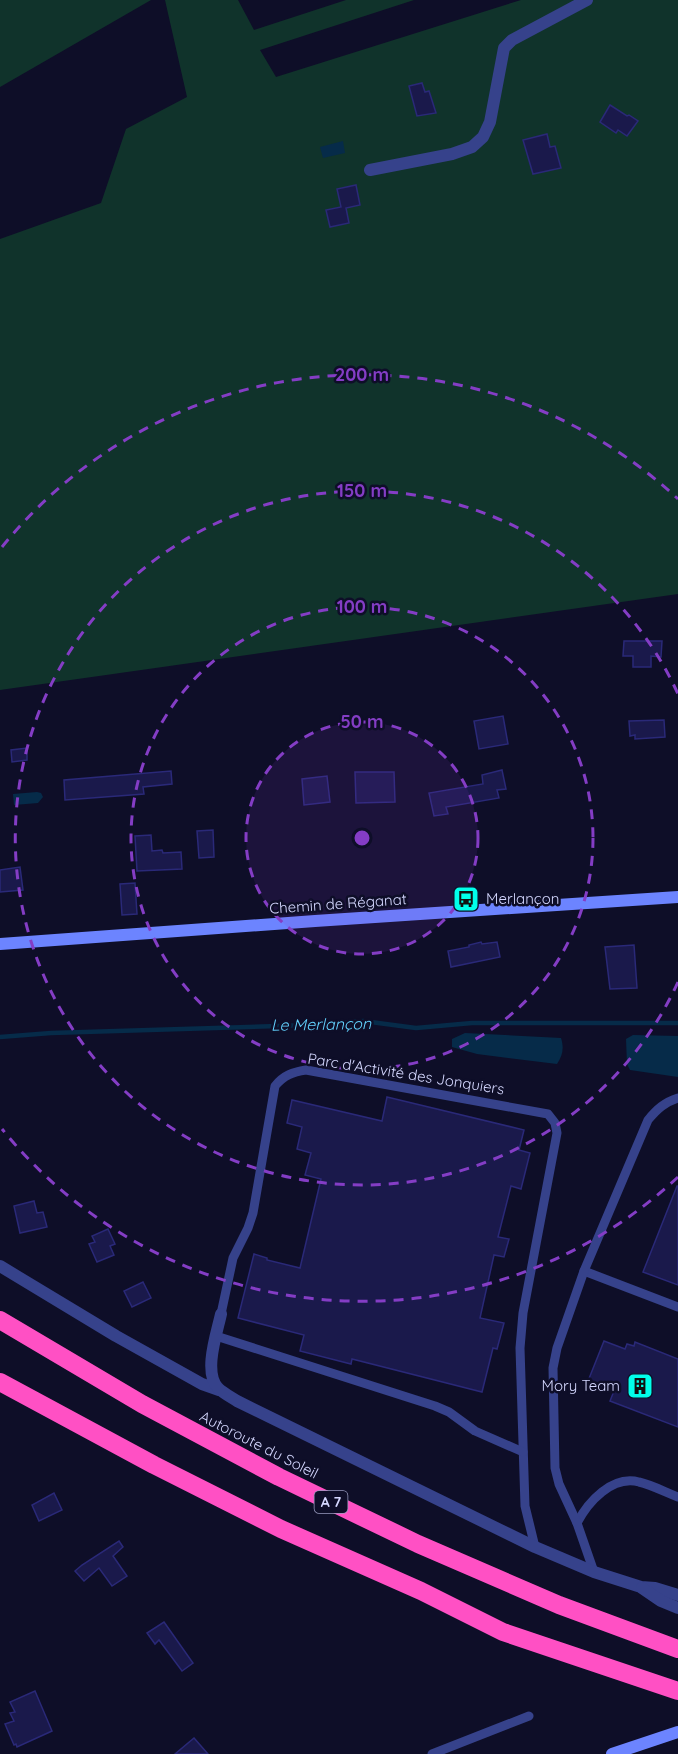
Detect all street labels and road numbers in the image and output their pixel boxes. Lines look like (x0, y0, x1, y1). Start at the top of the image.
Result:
street label: Chemin de Réganat (269, 889, 407, 918)
street label: Parc d'Activité des Jonquiers (306, 1049, 506, 1098)
street label: Autoroute du Soleil (197, 1406, 322, 1483)
road number: A 7 (314, 1491, 348, 1513)

